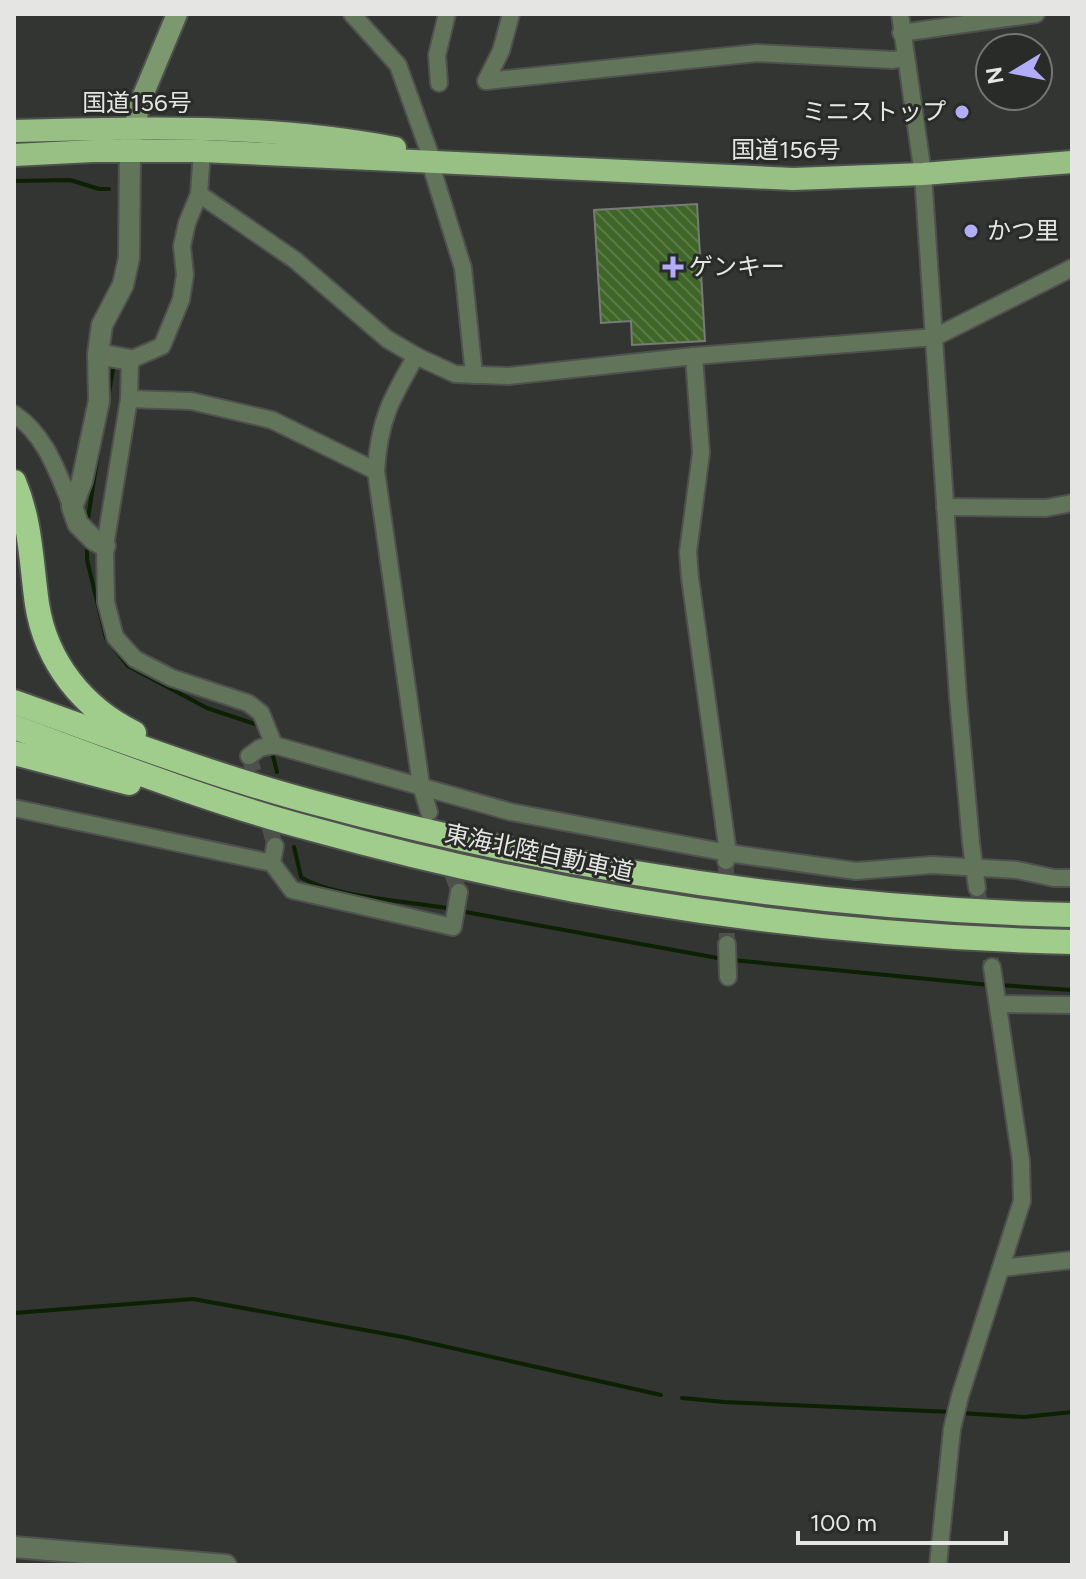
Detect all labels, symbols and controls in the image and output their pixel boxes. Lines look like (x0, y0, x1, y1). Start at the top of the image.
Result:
north arrow (974, 32, 1054, 112)
text: N (980, 65, 1010, 86)
street label: 国道156号 (82, 88, 192, 117)
place label: ミニストップ (802, 97, 946, 126)
marker: ミニストップ (953, 103, 971, 121)
street label: 国道156号 (731, 135, 841, 164)
place label: かつ里 (987, 216, 1059, 245)
marker: かつ里 (962, 222, 980, 240)
place label: ゲンキー (689, 252, 785, 281)
marker: ゲンキー (664, 258, 682, 276)
street label: 東海北陸自動車道 (442, 818, 636, 887)
scale bar (798, 1495, 1006, 1545)
text: 100 m (810, 1508, 877, 1537)

